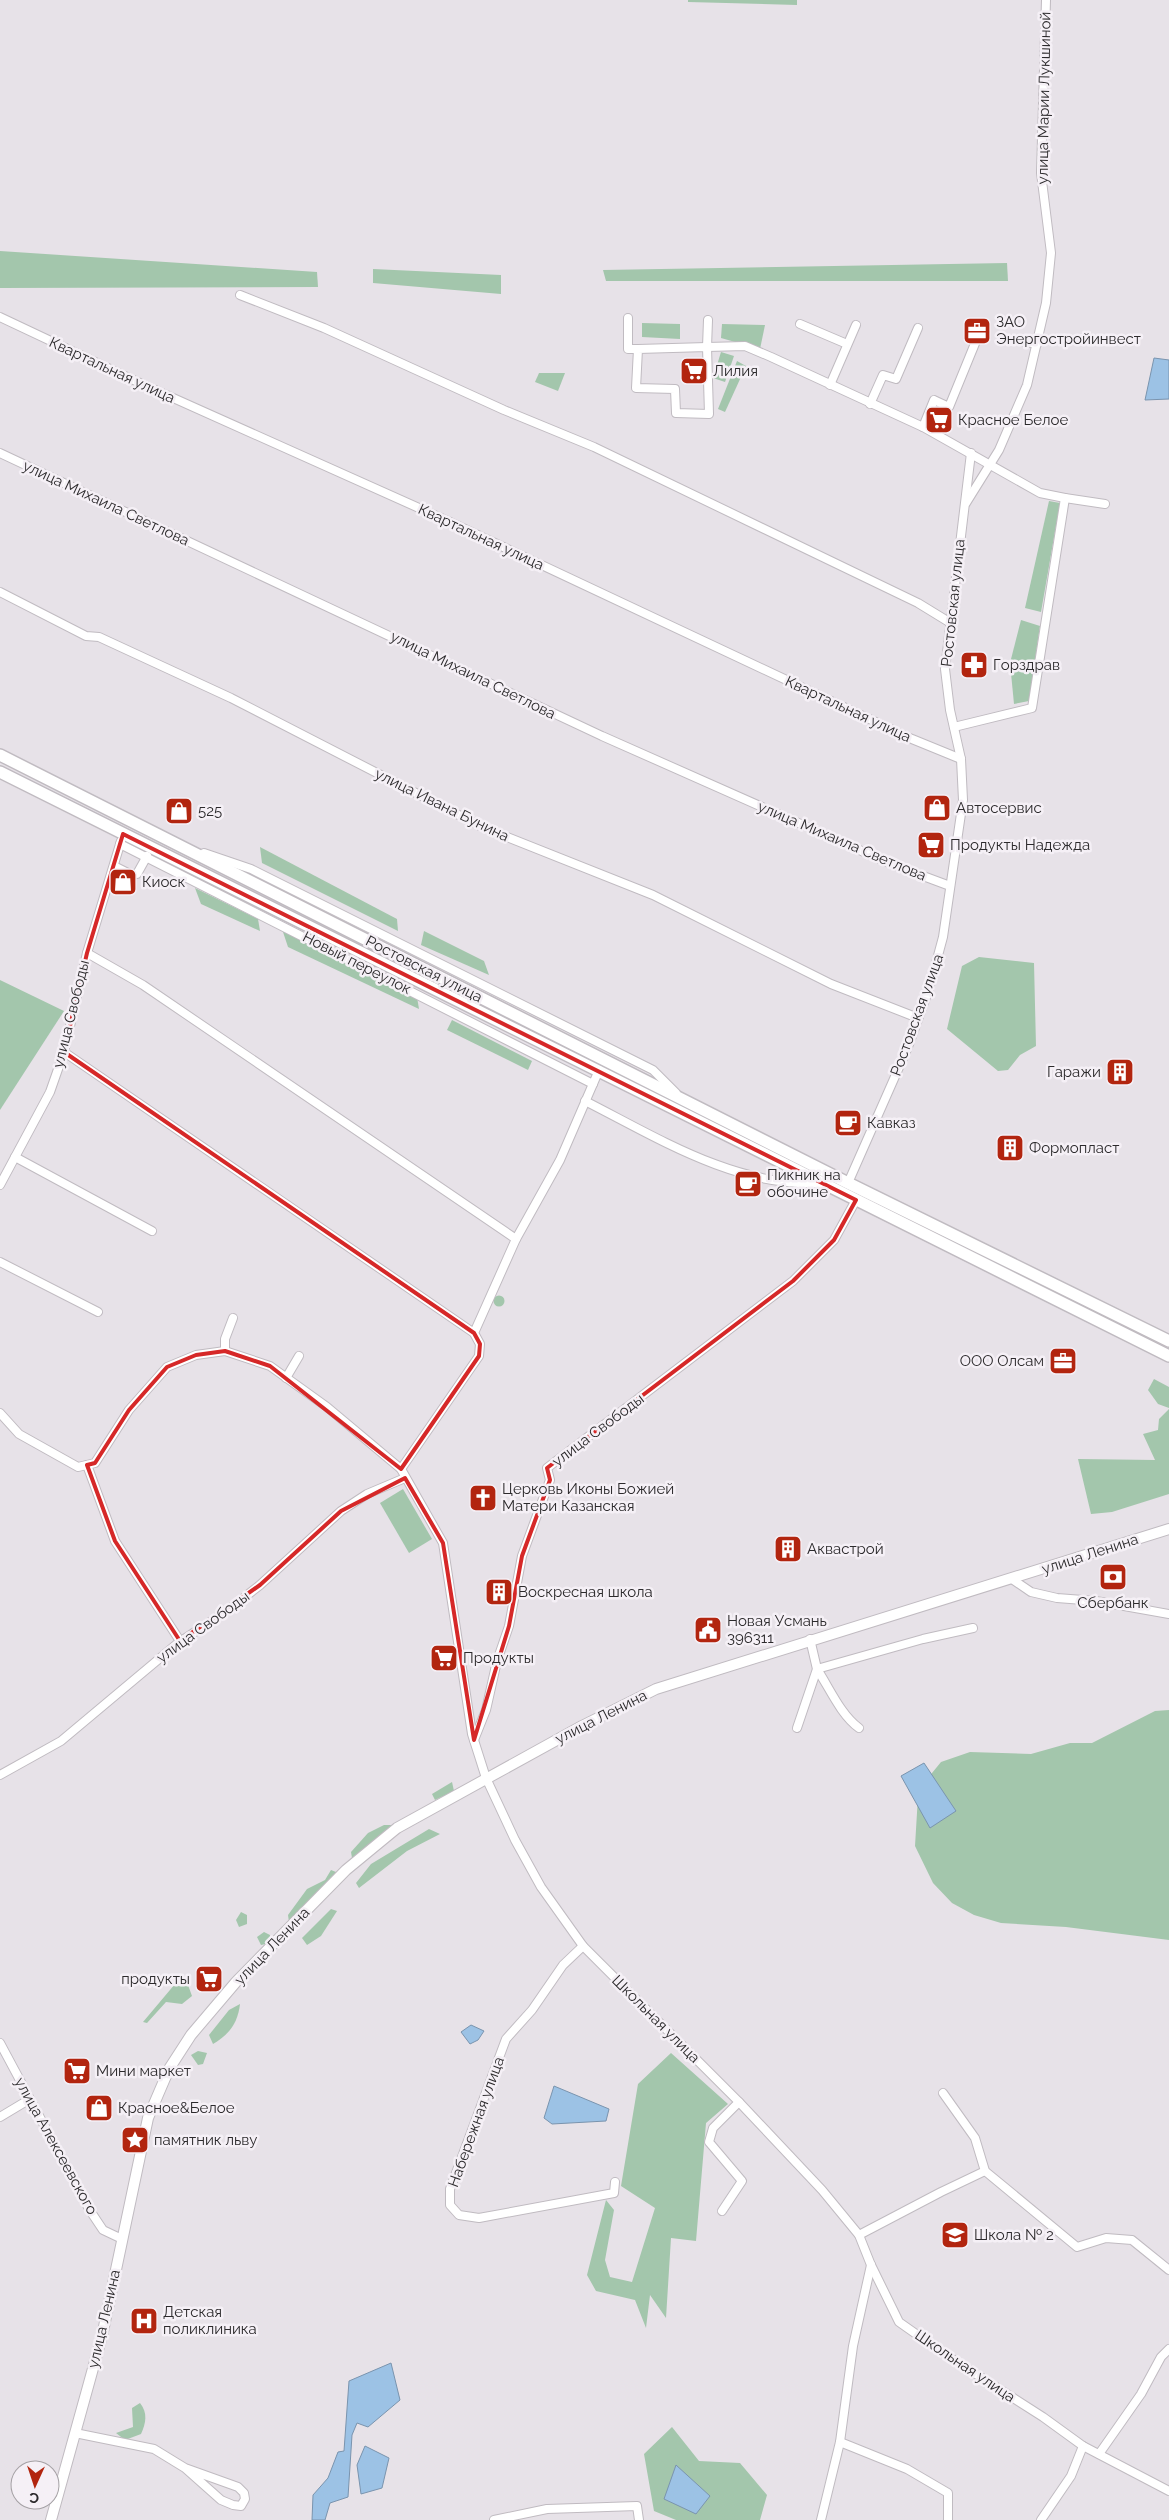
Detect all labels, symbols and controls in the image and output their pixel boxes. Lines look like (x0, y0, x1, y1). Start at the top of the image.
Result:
street label: улица Марии Лукшиной (1033, 11, 1055, 185)
place label: ЗАО Энергостройинвест (996, 313, 1141, 348)
office icon: ЗАО Энергостройинвест (962, 316, 992, 346)
street label: Квартальная улица (46, 333, 178, 407)
supermarket icon: Лилия (679, 356, 709, 386)
place label: Лилия (713, 362, 758, 380)
supermarket icon: Красное Белое (924, 405, 954, 435)
place label: Красное Белое (958, 411, 1069, 429)
street label: улица Михаила Светлова (20, 457, 192, 549)
street label: Квартальная улица (415, 500, 547, 574)
street label: Ростовская улица (937, 538, 969, 668)
street label: улица Михаила Светлова (388, 627, 558, 723)
pharmacy icon: Горздрав (959, 650, 989, 680)
place label: Горздрав (993, 656, 1060, 674)
street label: Квартальная улица (782, 672, 914, 746)
street label: улица Ивана Бунина (372, 765, 512, 845)
shop icon: Автосервис (922, 793, 952, 823)
shop icon: 525 (164, 796, 194, 826)
street label: улица Михаила Светлова (755, 797, 929, 885)
place label: Автосервис (956, 799, 1042, 817)
place label: 525 (198, 802, 222, 820)
supermarket icon: Продукты Надежда (916, 830, 946, 860)
place label: Продукты Надежда (950, 836, 1090, 854)
shop icon: Киоск (108, 867, 138, 897)
place label: Киоск (142, 873, 186, 891)
street label: Новый переулок (300, 928, 414, 998)
street label: Ростовская улица (363, 932, 485, 1006)
street label: Ростовская улица (887, 952, 947, 1078)
street label: улица Свободы (49, 958, 93, 1070)
building icon: Гаражи (1105, 1057, 1135, 1087)
place label: Гаражи (1047, 1063, 1101, 1081)
cafe icon: Кавказ (833, 1108, 863, 1138)
place label: Кавказ (867, 1114, 916, 1132)
building icon: Формопласт (995, 1133, 1025, 1163)
place label: Формопласт (1029, 1139, 1119, 1157)
place label: Пикник на обочине (767, 1166, 841, 1201)
cafe icon: Пикник на обочине (733, 1169, 763, 1199)
office icon: ООО Олсам (1048, 1346, 1078, 1376)
place label: ООО Олсам (960, 1352, 1044, 1370)
street label: улица Свободы (548, 1390, 648, 1470)
place label: Церковь Иконы Божией Матери Казанская (502, 1480, 674, 1515)
church icon: Церковь Иконы Божией Матери Казанская (468, 1483, 498, 1513)
street label: улица Ленина (1039, 1530, 1141, 1578)
building icon: Аквастрой (773, 1534, 803, 1564)
place label: Аквастрой (807, 1540, 884, 1558)
bank icon: Сбербанк (1098, 1562, 1128, 1592)
building icon: Воскресная школа (484, 1577, 514, 1607)
place label: Воскресная школа (518, 1583, 653, 1601)
street label: улица Свободы (153, 1587, 253, 1667)
place label: Сбербанк (1077, 1594, 1149, 1612)
place label: Новая Усмань 396311 (727, 1612, 827, 1647)
public building icon: Новая Усмань 396311 (693, 1615, 723, 1645)
supermarket icon: Продукты (429, 1643, 459, 1673)
place label: Продукты (463, 1649, 534, 1667)
street label: улица Ленина (552, 1686, 650, 1748)
street label: улица Ленина (231, 1904, 313, 1988)
supermarket icon: продукты (194, 1964, 224, 1994)
place label: продукты (121, 1970, 190, 1988)
street label: Школьная улица (608, 1971, 704, 2067)
street label: Набережная улица (444, 2054, 508, 2190)
supermarket icon: Мини маркет (62, 2056, 92, 2086)
place label: Мини маркет (96, 2062, 191, 2080)
street label: улица Алексеевского (11, 2074, 101, 2218)
shop icon: Красное&Белое (84, 2093, 114, 2123)
place label: Красное&Белое (118, 2099, 235, 2117)
place icon: памятник льву (120, 2125, 150, 2155)
place label: памятник льву (154, 2131, 257, 2149)
school or university icon: Школа № 2 (940, 2220, 970, 2250)
place label: Школа № 2 (974, 2226, 1054, 2244)
street label: улица Ленина (84, 2268, 124, 2370)
place label: Детская поликлиника (163, 2303, 257, 2338)
hospital icon: Детская поликлиника (129, 2306, 159, 2336)
street label: Школьная улица (911, 2326, 1019, 2406)
north arrow (10, 2460, 60, 2510)
text: С (29, 2490, 40, 2506)

